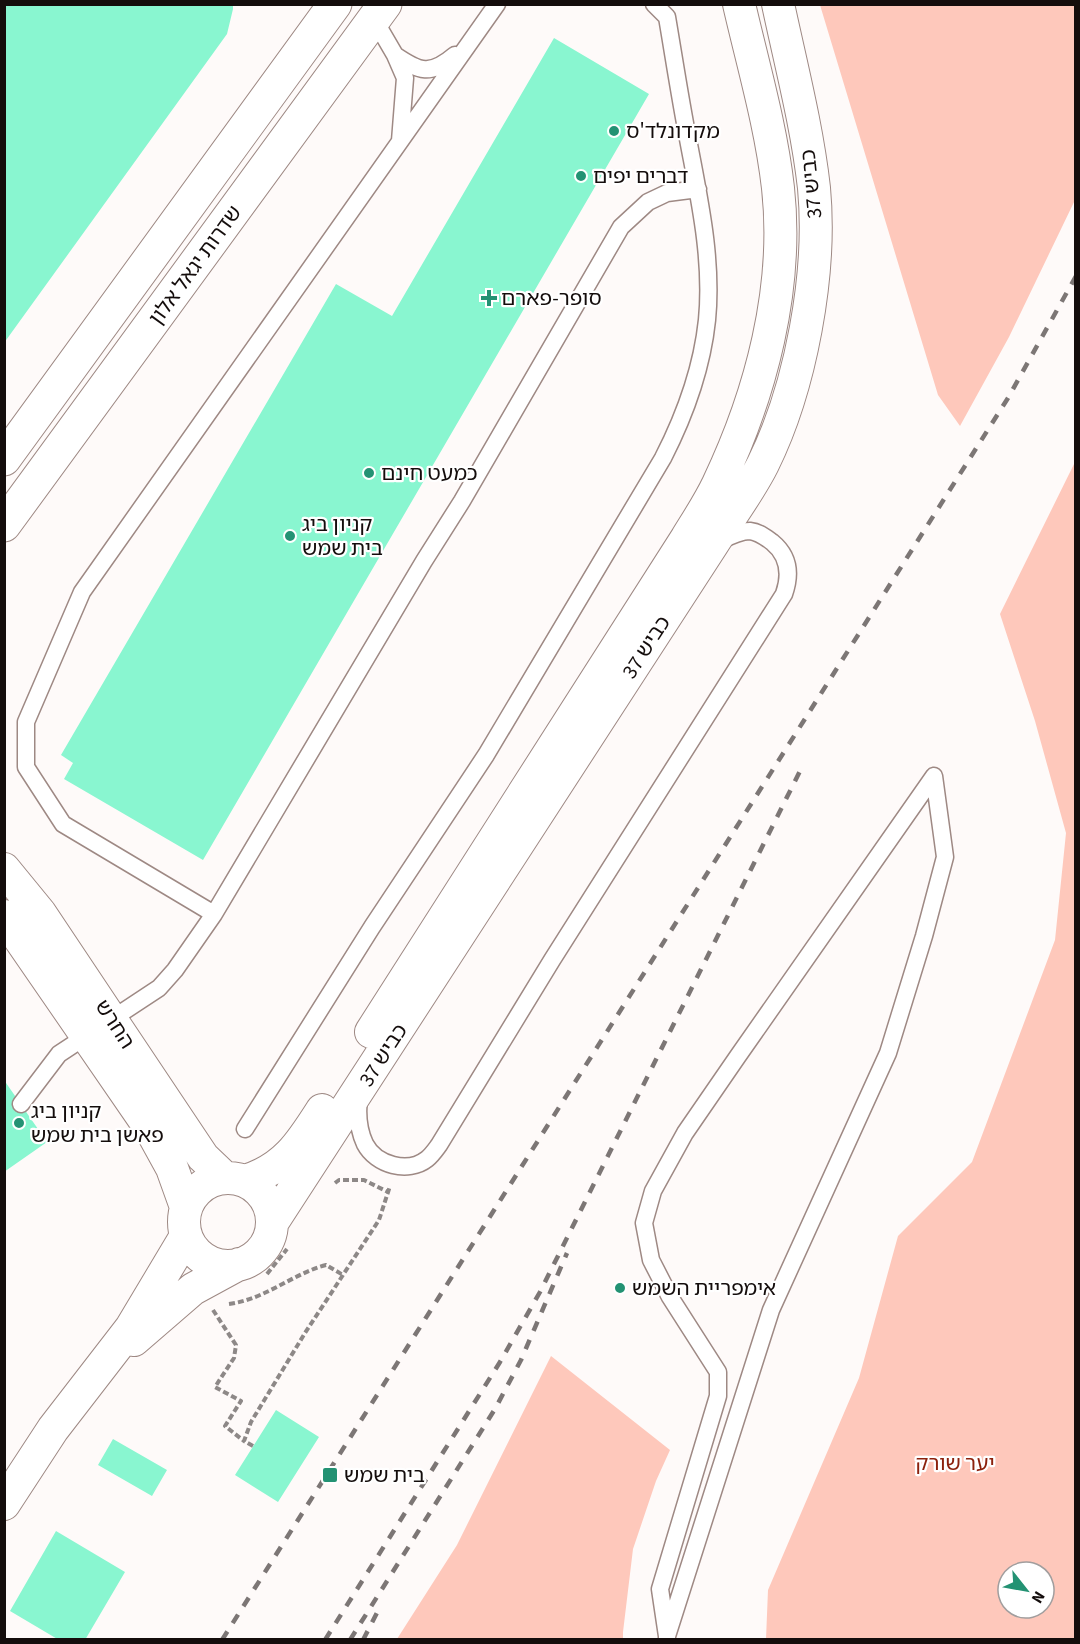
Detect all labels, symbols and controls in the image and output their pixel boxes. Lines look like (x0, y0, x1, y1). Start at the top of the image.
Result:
place label: מקדונלד'ס (626, 116, 720, 146)
marker: מקדונלד'ס (607, 124, 621, 138)
street label: כביש 37 (792, 148, 830, 220)
place label: דברים יפים (593, 161, 688, 191)
marker: דברים יפים (574, 169, 588, 183)
street label: שדרות יגאל אלון (141, 199, 249, 331)
place label: סופר-פארם (501, 283, 602, 313)
marker: סופר-פארם (482, 291, 496, 305)
place label: כמעט חינם (381, 458, 478, 488)
marker: כמעט חינם (362, 466, 376, 480)
place label: קניון ביג בית שמש (302, 509, 383, 563)
marker: קניון ביג בית שמש (283, 529, 297, 543)
street label: כביש 37 (615, 610, 677, 684)
street label: החרש (88, 993, 142, 1055)
street label: כביש 37 (352, 1018, 414, 1092)
place label: קניון ביג פאשן בית שמש (31, 1096, 164, 1150)
marker: קניון ביג פאשן בית שמש (12, 1116, 26, 1130)
place label: אימפריית השמש (632, 1273, 776, 1303)
marker: אימפריית השמש (613, 1281, 627, 1295)
park label: יער שורק (915, 1448, 995, 1478)
place label: בית שמש (344, 1460, 425, 1490)
marker: בית שמש (321, 1466, 339, 1484)
north arrow (996, 1560, 1056, 1620)
text: N (1026, 1587, 1050, 1607)

